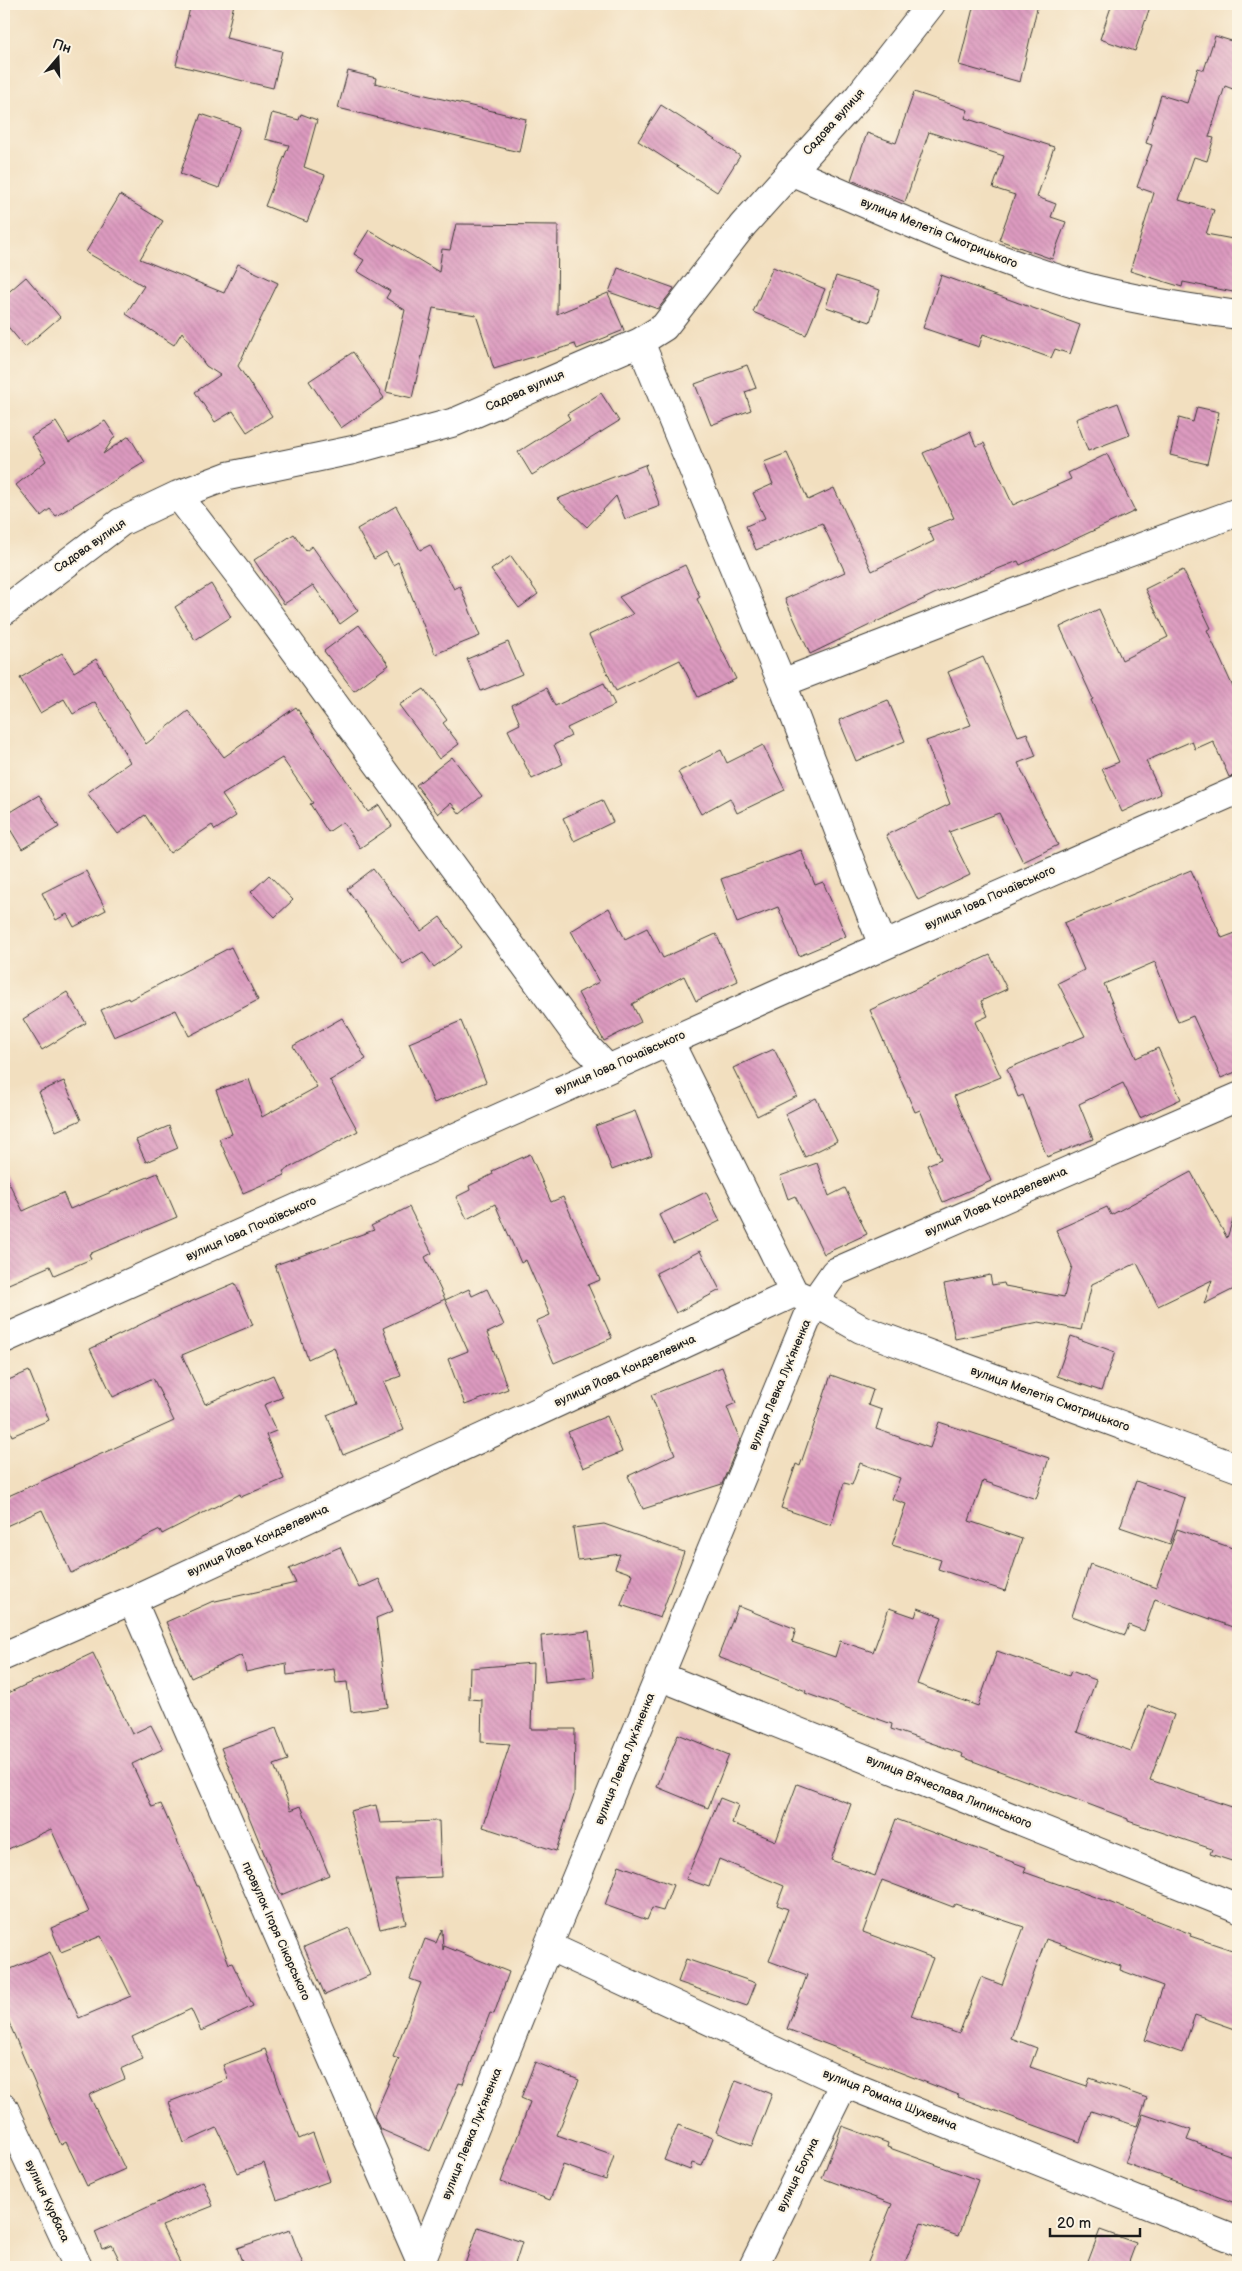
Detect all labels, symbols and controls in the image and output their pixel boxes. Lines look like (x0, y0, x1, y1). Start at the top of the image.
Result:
north arrow (32, 32, 82, 82)
text: Пн (50, 35, 74, 57)
street label: Садова вулиця (800, 85, 868, 158)
street label: вулиця Мелетія Смотрицького (858, 195, 1020, 271)
street label: Садова вулиця (483, 367, 567, 415)
street label: Садова вулиця (51, 515, 129, 576)
street label: вулиця Іова Почаївського (922, 862, 1058, 934)
street label: вулиця Іова Почаївського (552, 1027, 688, 1099)
street label: вулиця Йова Кондзелевича (922, 1164, 1070, 1240)
street label: вулиця Іова Почаївського (183, 1193, 319, 1265)
street label: вулиця Левка Лукʼяненка (746, 1317, 814, 1453)
street label: вулиця Йова Кондзелевича (552, 1332, 698, 1410)
street label: вулиця Мелетія Смотрицького (968, 1363, 1132, 1435)
street label: вулиця Йова Кондзелевича (185, 1502, 331, 1580)
street label: вулиця Левка Лукʼяненка (592, 1691, 658, 1827)
street label: вулиця Вʼячеслава Липинського (864, 1752, 1034, 1832)
street label: провулок Ігоря Сікорського (239, 1859, 313, 2003)
street label: вулиця Левка Лукʼяненка (439, 2066, 505, 2202)
street label: вулиця Романа Шухевича (821, 2066, 959, 2134)
street label: вулиця Богуна (774, 2135, 822, 2215)
street label: вулиця Курбаса (21, 2158, 73, 2244)
scale bar (1050, 2206, 1140, 2238)
text: 20 m (1057, 2214, 1091, 2233)

